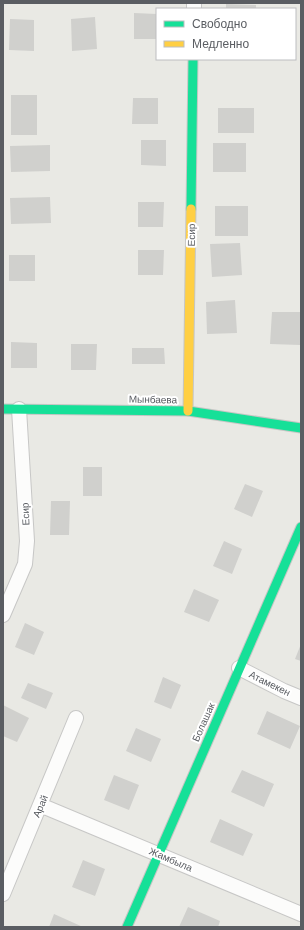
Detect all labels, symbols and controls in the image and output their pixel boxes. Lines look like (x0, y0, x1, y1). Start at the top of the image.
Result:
legend (156, 8, 296, 60)
text: Свободно (192, 16, 247, 31)
text: Медленно (192, 36, 249, 51)
street label: Есир (185, 223, 197, 246)
street label: Мынбаева (129, 393, 178, 405)
street label: Есир (18, 502, 32, 526)
street label: Атамекен (247, 668, 293, 698)
street label: Болашак (189, 700, 217, 743)
street label: Арай (30, 793, 50, 819)
street label: Жамбыла (147, 844, 195, 874)

